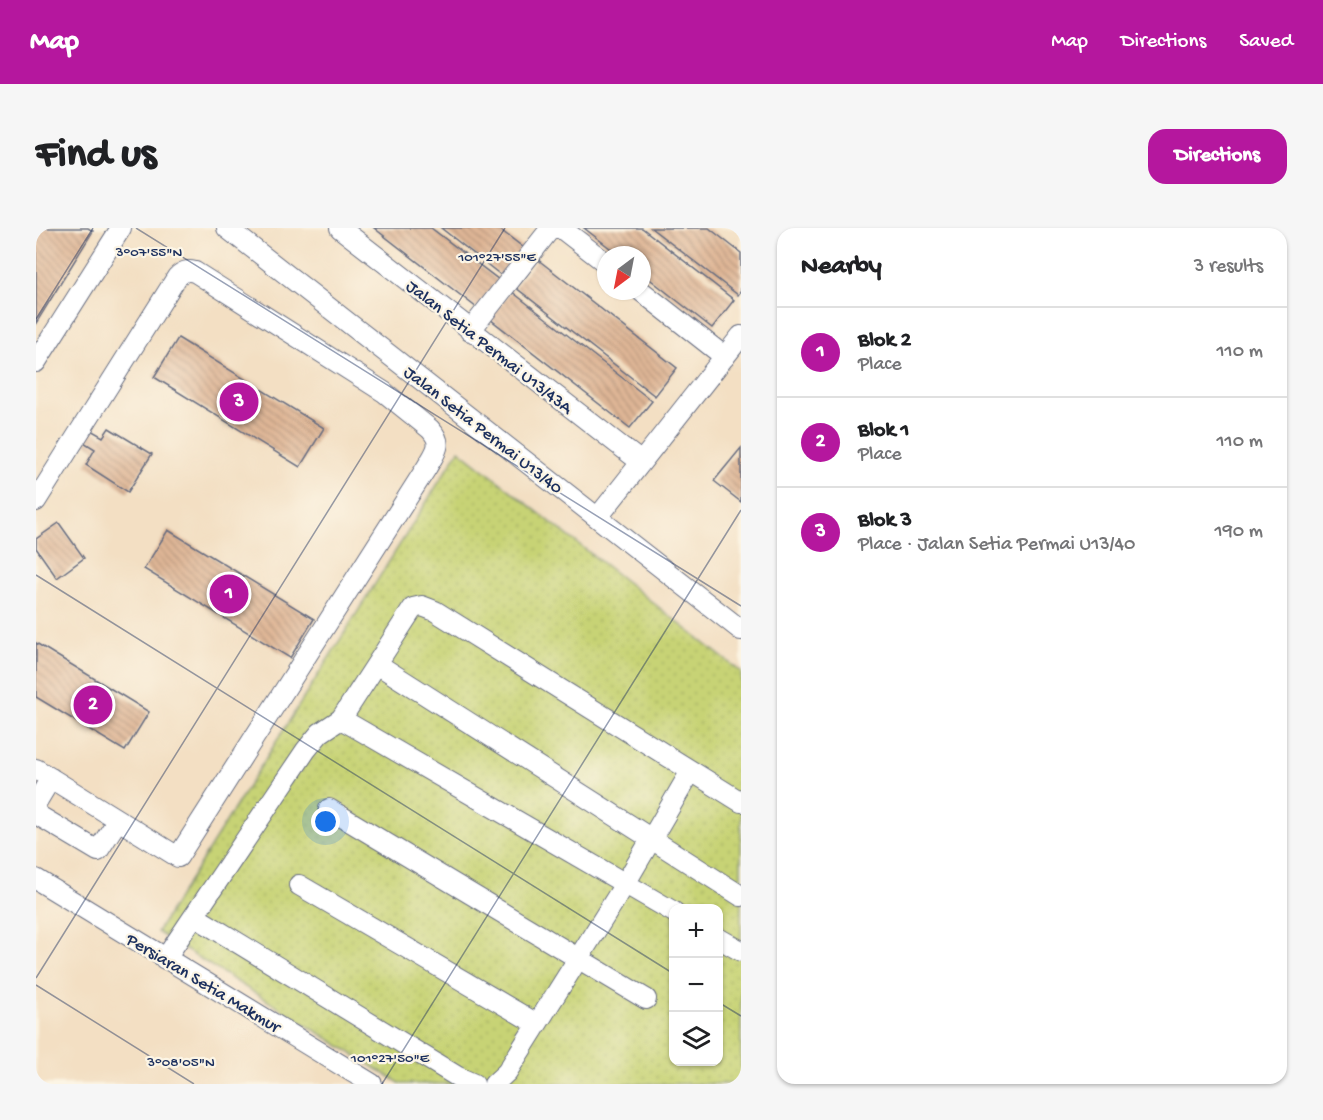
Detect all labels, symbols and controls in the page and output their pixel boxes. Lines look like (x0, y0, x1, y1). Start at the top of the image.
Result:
text: Map (30, 26, 79, 59)
text: Map (1051, 30, 1088, 55)
text: Directions (1121, 30, 1206, 55)
text: Saved (1239, 30, 1293, 55)
button: Directions (1148, 129, 1287, 184)
text: Find us (36, 132, 156, 181)
text: 3°07'55"N (115, 244, 182, 262)
north arrow (597, 246, 651, 300)
text: 101°27'55"E (457, 249, 536, 267)
text: Nearby (801, 252, 882, 283)
text: 3 results (1194, 256, 1263, 279)
street label: Jalan Setia Permai U13/43A (401, 276, 577, 420)
text: Blok 2 (858, 328, 911, 354)
text: 1 (816, 341, 825, 364)
text: 110 m (1217, 341, 1263, 364)
text: Place (858, 354, 902, 377)
street label: Jalan Setia Permai U13/40 (399, 362, 566, 500)
pin: 3 (220, 380, 258, 424)
text: Blok 1 (858, 418, 909, 444)
text: 2 (816, 431, 825, 454)
text: 110 m (1217, 431, 1263, 454)
text: Place (858, 444, 902, 467)
text: Blok 3 (858, 508, 912, 534)
text: 3 (815, 521, 826, 544)
text: 190 m (1215, 521, 1263, 544)
text: Place · Jalan Setia Permai U13/40 (858, 534, 1135, 557)
pin: 1 (210, 572, 248, 616)
pin: 2 (74, 682, 112, 728)
your location (311, 807, 340, 836)
map controls (669, 904, 723, 1066)
button: + (669, 904, 723, 958)
street label: Persiaran Setia Makmur (121, 929, 285, 1039)
button: − (669, 958, 723, 1012)
button: layers (669, 1012, 723, 1066)
text: 101°27'50"E (350, 1050, 430, 1068)
text: 3°08'05"N (146, 1054, 215, 1072)

